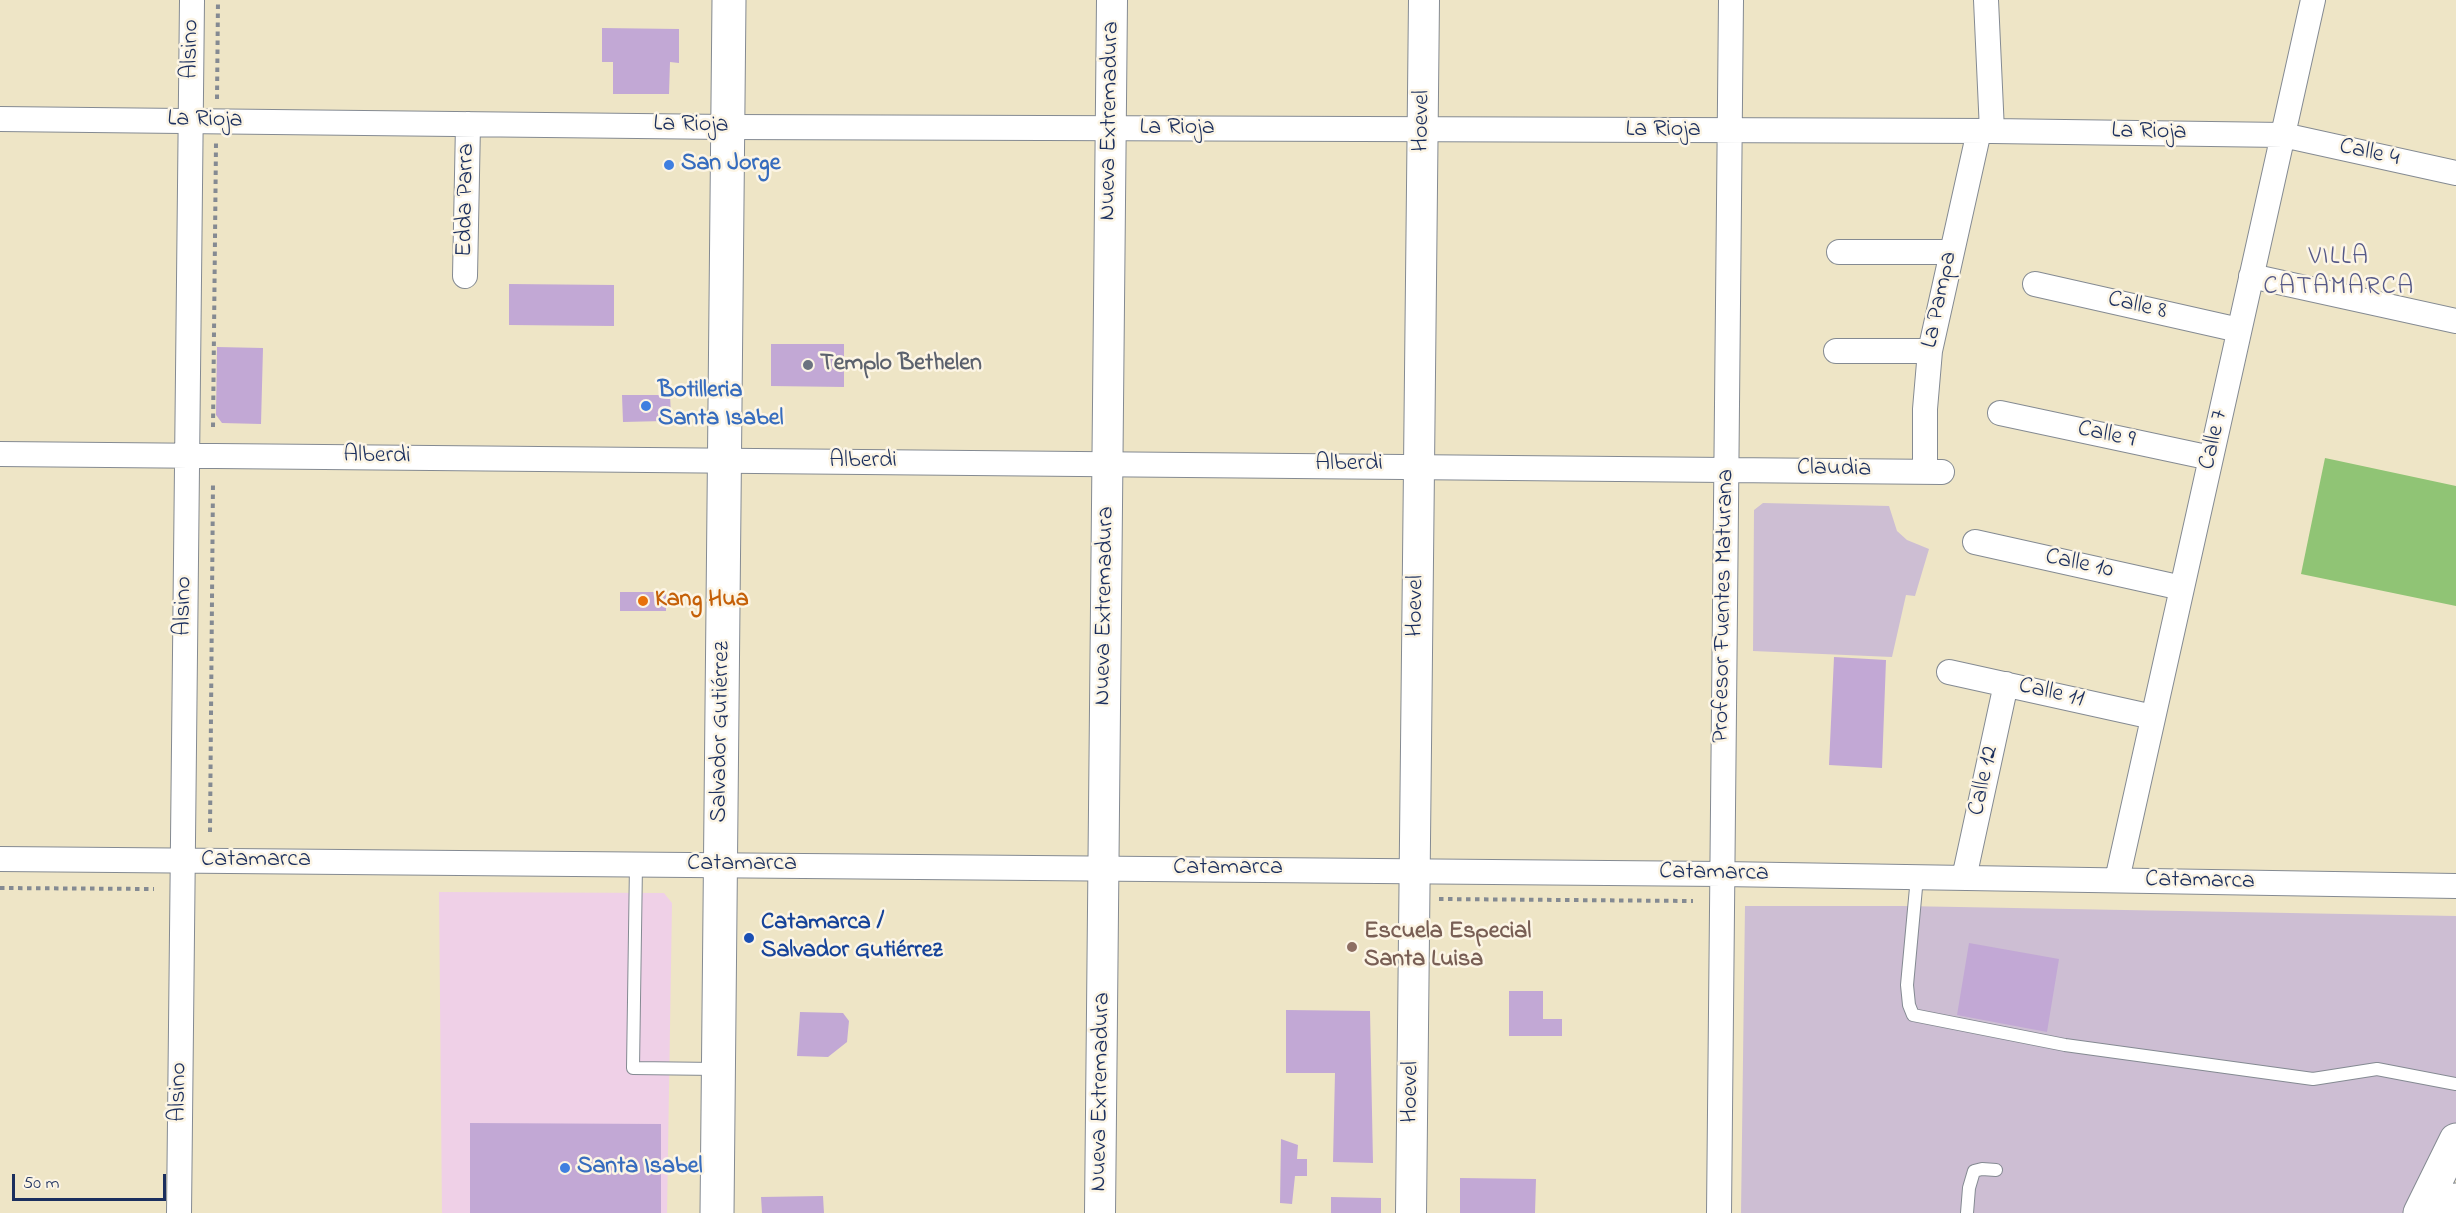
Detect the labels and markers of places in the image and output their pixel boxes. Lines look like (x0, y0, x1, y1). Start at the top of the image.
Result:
place label: San Jorge (681, 151, 780, 179)
marker: San Jorge (662, 158, 676, 172)
place label: Templo Bethelen (820, 351, 982, 379)
marker: Templo Bethelen (801, 358, 815, 372)
place label: Botilleria Santa Isabel (658, 378, 783, 434)
marker: Botilleria Santa Isabel (639, 399, 653, 413)
place label: Kang Hua (655, 587, 749, 615)
marker: Kang Hua (636, 594, 650, 608)
place label: Catamarca / Salvador Gutiérrez (761, 910, 943, 966)
place label: Escuela Especial Santa Luisa (1364, 919, 1531, 975)
marker: Catamarca / Salvador Gutiérrez (742, 931, 756, 945)
marker: Escuela Especial Santa Luisa (1345, 940, 1359, 954)
place label: Santa Isabel (577, 1154, 702, 1182)
marker: Santa Isabel (558, 1161, 572, 1175)

